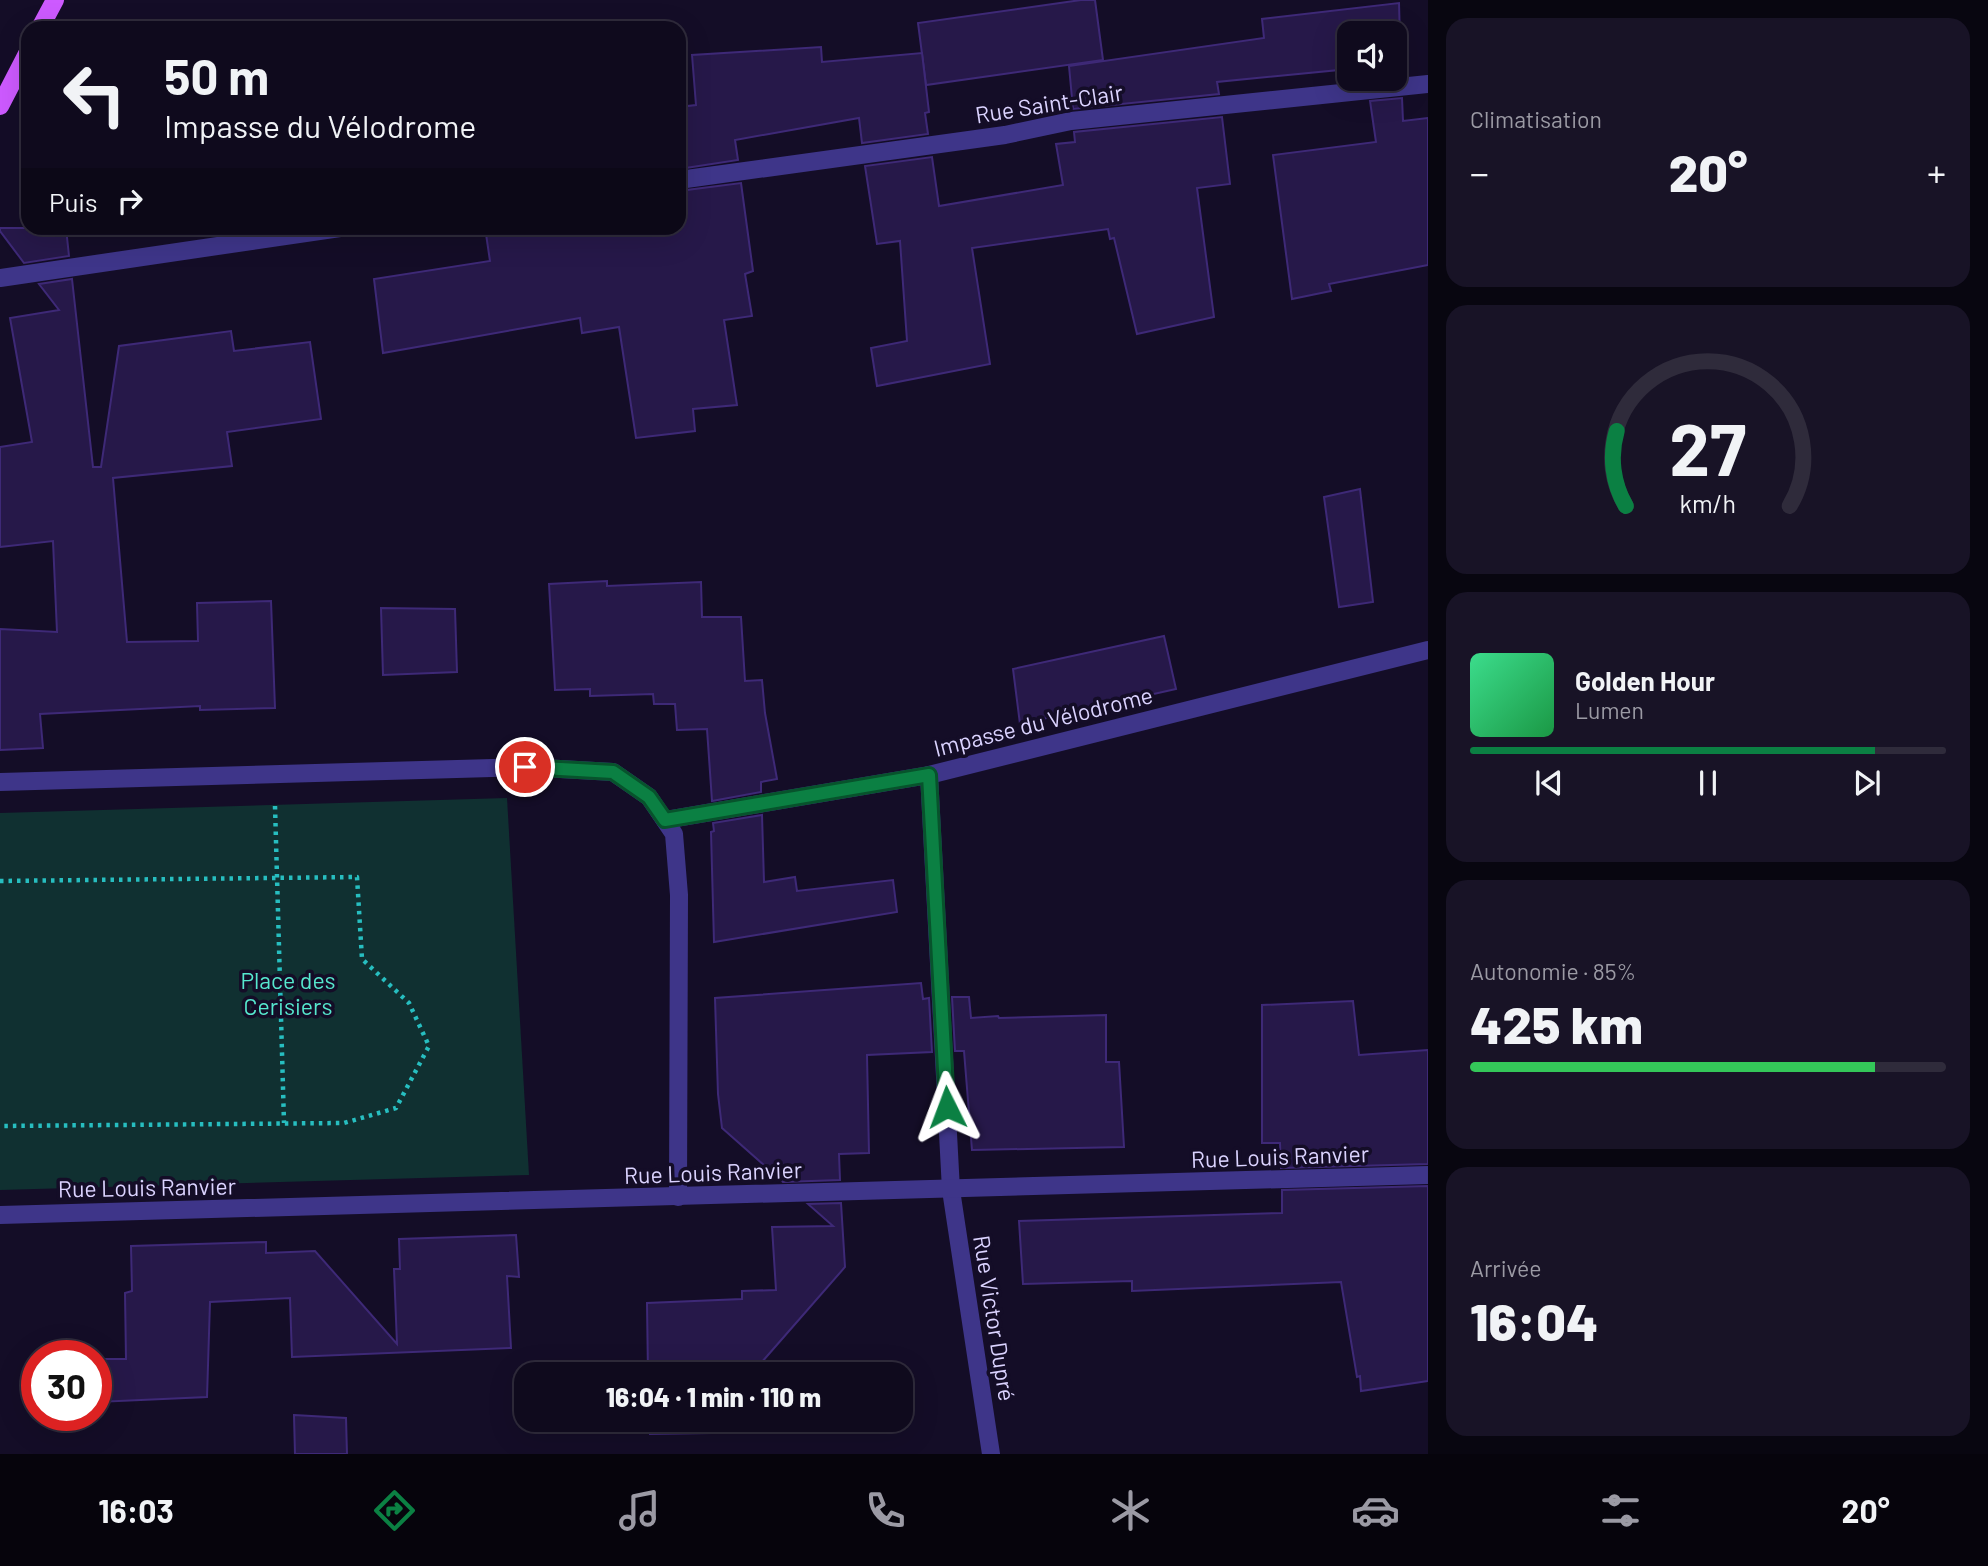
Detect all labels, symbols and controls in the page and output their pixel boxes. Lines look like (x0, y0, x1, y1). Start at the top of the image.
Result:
map controls (1337, 21, 1407, 91)
button: sound (1337, 21, 1407, 91)
text: 50 m (164, 46, 269, 105)
icon: left (49, 49, 140, 140)
street label: Rue Saint-Clair (973, 77, 1125, 128)
text: Climatisation (1470, 105, 1602, 133)
text: Impasse du Vélodrome (164, 106, 476, 144)
text: 20° (1669, 140, 1747, 202)
text: − (1470, 149, 1489, 195)
text: + (1927, 149, 1946, 195)
icon: right (111, 182, 149, 220)
text: Puis (49, 186, 97, 217)
text: 27 (1670, 403, 1746, 491)
text: km/h (1680, 488, 1736, 518)
text: Golden Hour (1575, 665, 1715, 696)
street label: Impasse du Vélodrome (931, 680, 1155, 762)
text: Lumen (1575, 696, 1644, 724)
pin (495, 737, 555, 797)
icon: arrive (506, 748, 544, 786)
icon: previous (1530, 764, 1568, 802)
icon: pause (1689, 764, 1727, 802)
icon: next (1848, 764, 1886, 802)
text: Autonomie · 85% (1470, 957, 1636, 985)
park label: Place des Cerisiers (240, 966, 336, 1020)
text: 425 km (1470, 992, 1643, 1054)
position arrow (910, 1070, 984, 1144)
street label: Rue Louis Ranvier (1190, 1139, 1370, 1173)
street label: Rue Louis Ranvier (623, 1155, 803, 1189)
street label: Rue Louis Ranvier (58, 1171, 237, 1203)
street label: Rue Victor Dupré (968, 1233, 1022, 1403)
text: Arrivée (1470, 1254, 1542, 1282)
text: 16:04 (1470, 1289, 1598, 1351)
speed limit sign: 30 (21, 1340, 112, 1431)
text: 16:04 · 1 min · 110 m (606, 1381, 821, 1412)
icon: directions (370, 1486, 419, 1535)
icon: music (615, 1486, 664, 1535)
icon: phone (861, 1486, 910, 1535)
icon: climate (1106, 1486, 1155, 1535)
icon: car (1351, 1486, 1400, 1535)
icon: filters (1596, 1486, 1645, 1535)
text: 16:03 (98, 1491, 174, 1529)
text: 20° (1842, 1491, 1890, 1529)

